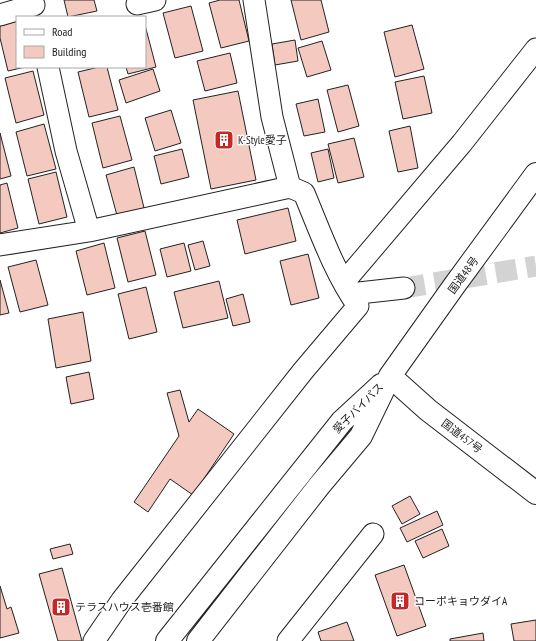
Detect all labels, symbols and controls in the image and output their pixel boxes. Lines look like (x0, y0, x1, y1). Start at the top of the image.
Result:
legend (16, 16, 146, 68)
text: Road (52, 24, 72, 39)
text: Building (52, 44, 87, 59)
building icon: K-Style愛子 (213, 129, 235, 151)
place label: K-Style愛子 (238, 133, 287, 147)
street label: 国道48号 (445, 254, 481, 296)
street label: 愛子バイパス (330, 380, 386, 436)
street label: 国道457号 (439, 416, 485, 456)
building icon: コーポキョウダイA (389, 590, 411, 612)
place label: コーポキョウダイA (414, 594, 508, 608)
building icon: テラスハウス壱番館 (50, 596, 72, 618)
place label: テラスハウス壱番館 (75, 600, 174, 614)

